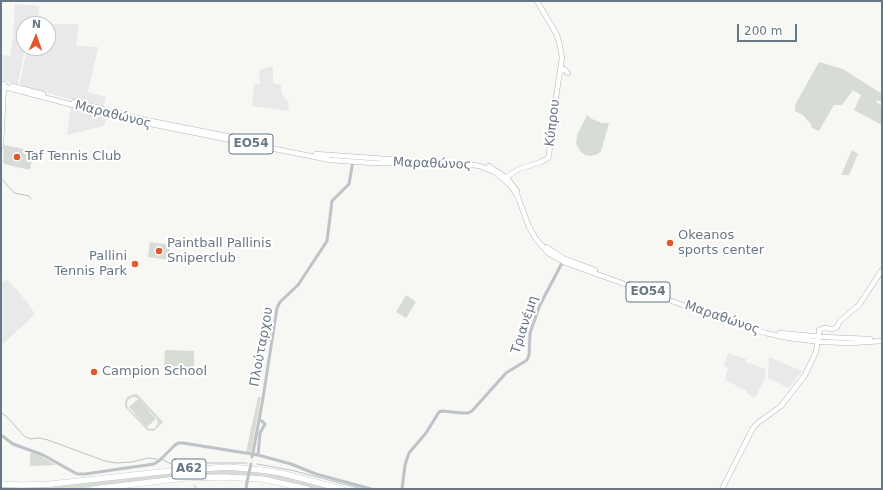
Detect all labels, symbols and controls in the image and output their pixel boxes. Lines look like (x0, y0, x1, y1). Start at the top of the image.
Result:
north arrow (16, 16, 56, 56)
scale bar (739, 16, 799, 42)
text: N (32, 18, 41, 31)
text: 200 m (744, 24, 782, 38)
street label: Μαραθώνος (73, 98, 153, 132)
street label: Κύπρου (542, 98, 564, 148)
road number: ΕΟ54 (229, 134, 273, 154)
place label: Taf Tennis Club (25, 149, 121, 165)
marker: Taf Tennis Club (12, 152, 22, 162)
street label: Μαραθώνος (393, 155, 471, 173)
place label: Okeanos sports center (678, 228, 764, 259)
place label: Paintball Pallinis Sniperclub (167, 236, 271, 267)
marker: Okeanos sports center (665, 238, 675, 248)
marker: Paintball Pallinis Sniperclub (154, 246, 164, 256)
place label: Pallini Tennis Park (54, 249, 127, 280)
marker: Pallini Tennis Park (130, 259, 140, 269)
road number: ΕΟ54 (626, 282, 670, 302)
street label: Τριανέμη (508, 294, 542, 356)
street label: Μαραθώνος (682, 298, 762, 338)
street label: Πλούταρχου (247, 306, 277, 388)
place label: Campion School (102, 364, 207, 380)
marker: Campion School (89, 367, 99, 377)
road number: Α62 (172, 459, 206, 479)

